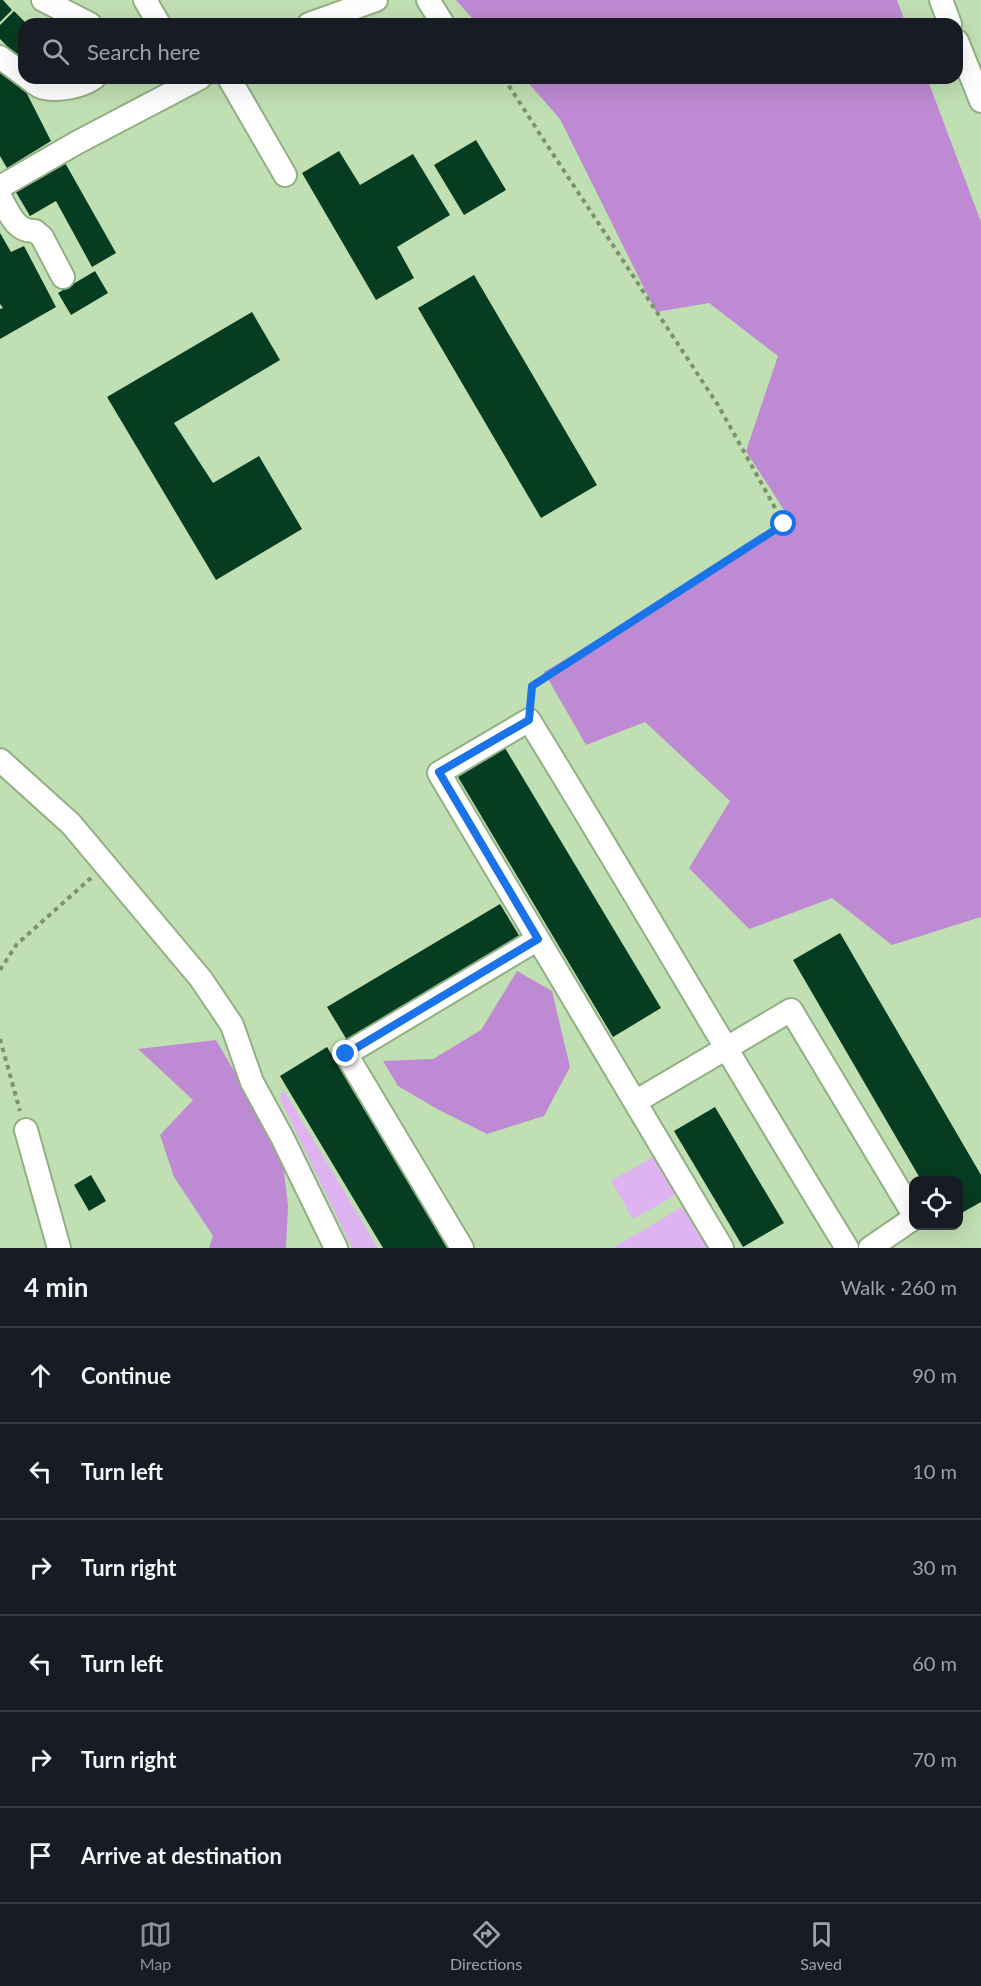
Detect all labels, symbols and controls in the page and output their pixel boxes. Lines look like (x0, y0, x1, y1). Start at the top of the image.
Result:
search box (18, 18, 963, 84)
icon: search (39, 35, 72, 68)
text: Search here (87, 38, 200, 65)
route start (770, 510, 796, 536)
route end (332, 1040, 358, 1066)
map controls (909, 1176, 963, 1230)
button: locate (909, 1176, 963, 1230)
text: 4 min (24, 1271, 88, 1303)
text: Walk · 260 m (841, 1275, 957, 1299)
icon: ahead (24, 1359, 57, 1392)
text: Continue (81, 1362, 171, 1389)
text: 90 m (912, 1363, 957, 1387)
icon: left (24, 1455, 57, 1488)
text: Turn left (81, 1458, 163, 1485)
text: 10 m (912, 1459, 957, 1483)
icon: right (24, 1551, 57, 1584)
text: Turn right (81, 1554, 176, 1581)
text: 30 m (912, 1555, 957, 1579)
icon: left (24, 1647, 57, 1680)
text: Turn left (81, 1650, 163, 1677)
text: 60 m (912, 1651, 957, 1675)
icon: right (24, 1743, 57, 1776)
text: Turn right (81, 1746, 176, 1773)
text: 70 m (912, 1747, 957, 1771)
icon: arrive (24, 1839, 57, 1872)
text: Arrive at destination (81, 1842, 282, 1869)
tab: Map (139, 1918, 172, 1973)
tab: Directions (450, 1918, 522, 1973)
tab: Saved (800, 1918, 842, 1973)

